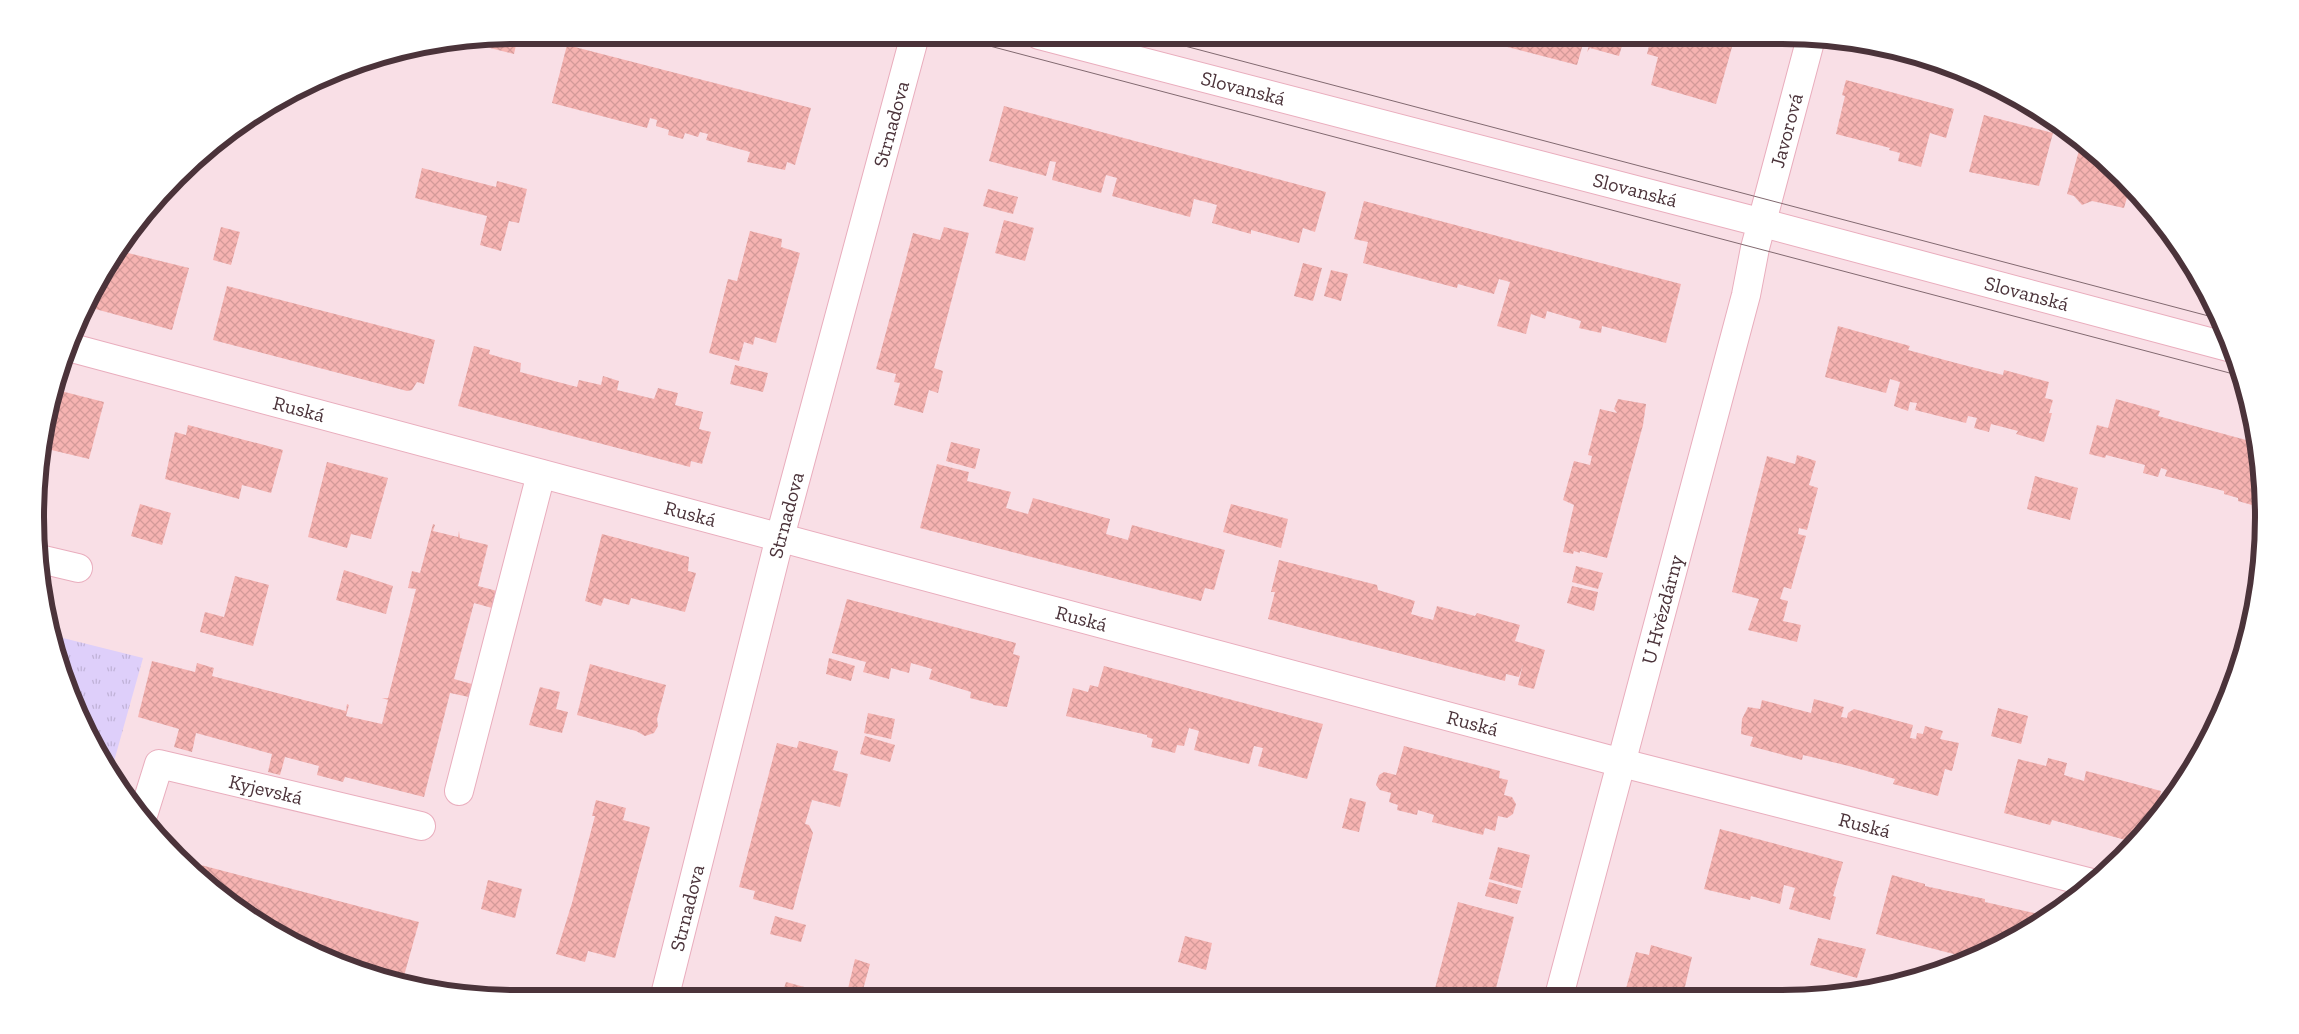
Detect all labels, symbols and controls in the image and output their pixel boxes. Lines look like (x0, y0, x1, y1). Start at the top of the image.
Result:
street label: Slovanská (1199, 66, 1288, 111)
street label: Strnadova (868, 78, 914, 170)
street label: Javorová (1765, 90, 1808, 170)
street label: Slovanská (1591, 167, 1680, 212)
street label: Slovanská (1982, 271, 2072, 316)
street label: Ruská (271, 390, 328, 427)
street label: Strnadova (763, 469, 809, 561)
street label: Ruská (662, 495, 719, 532)
street label: U Hvězdárny (1636, 551, 1688, 667)
street label: Ruská (1053, 600, 1110, 637)
street label: Ruská (1444, 705, 1501, 741)
street label: Kyjevská (227, 769, 305, 810)
street label: Ruská (1836, 807, 1893, 843)
street label: Strnadova (664, 862, 709, 954)

